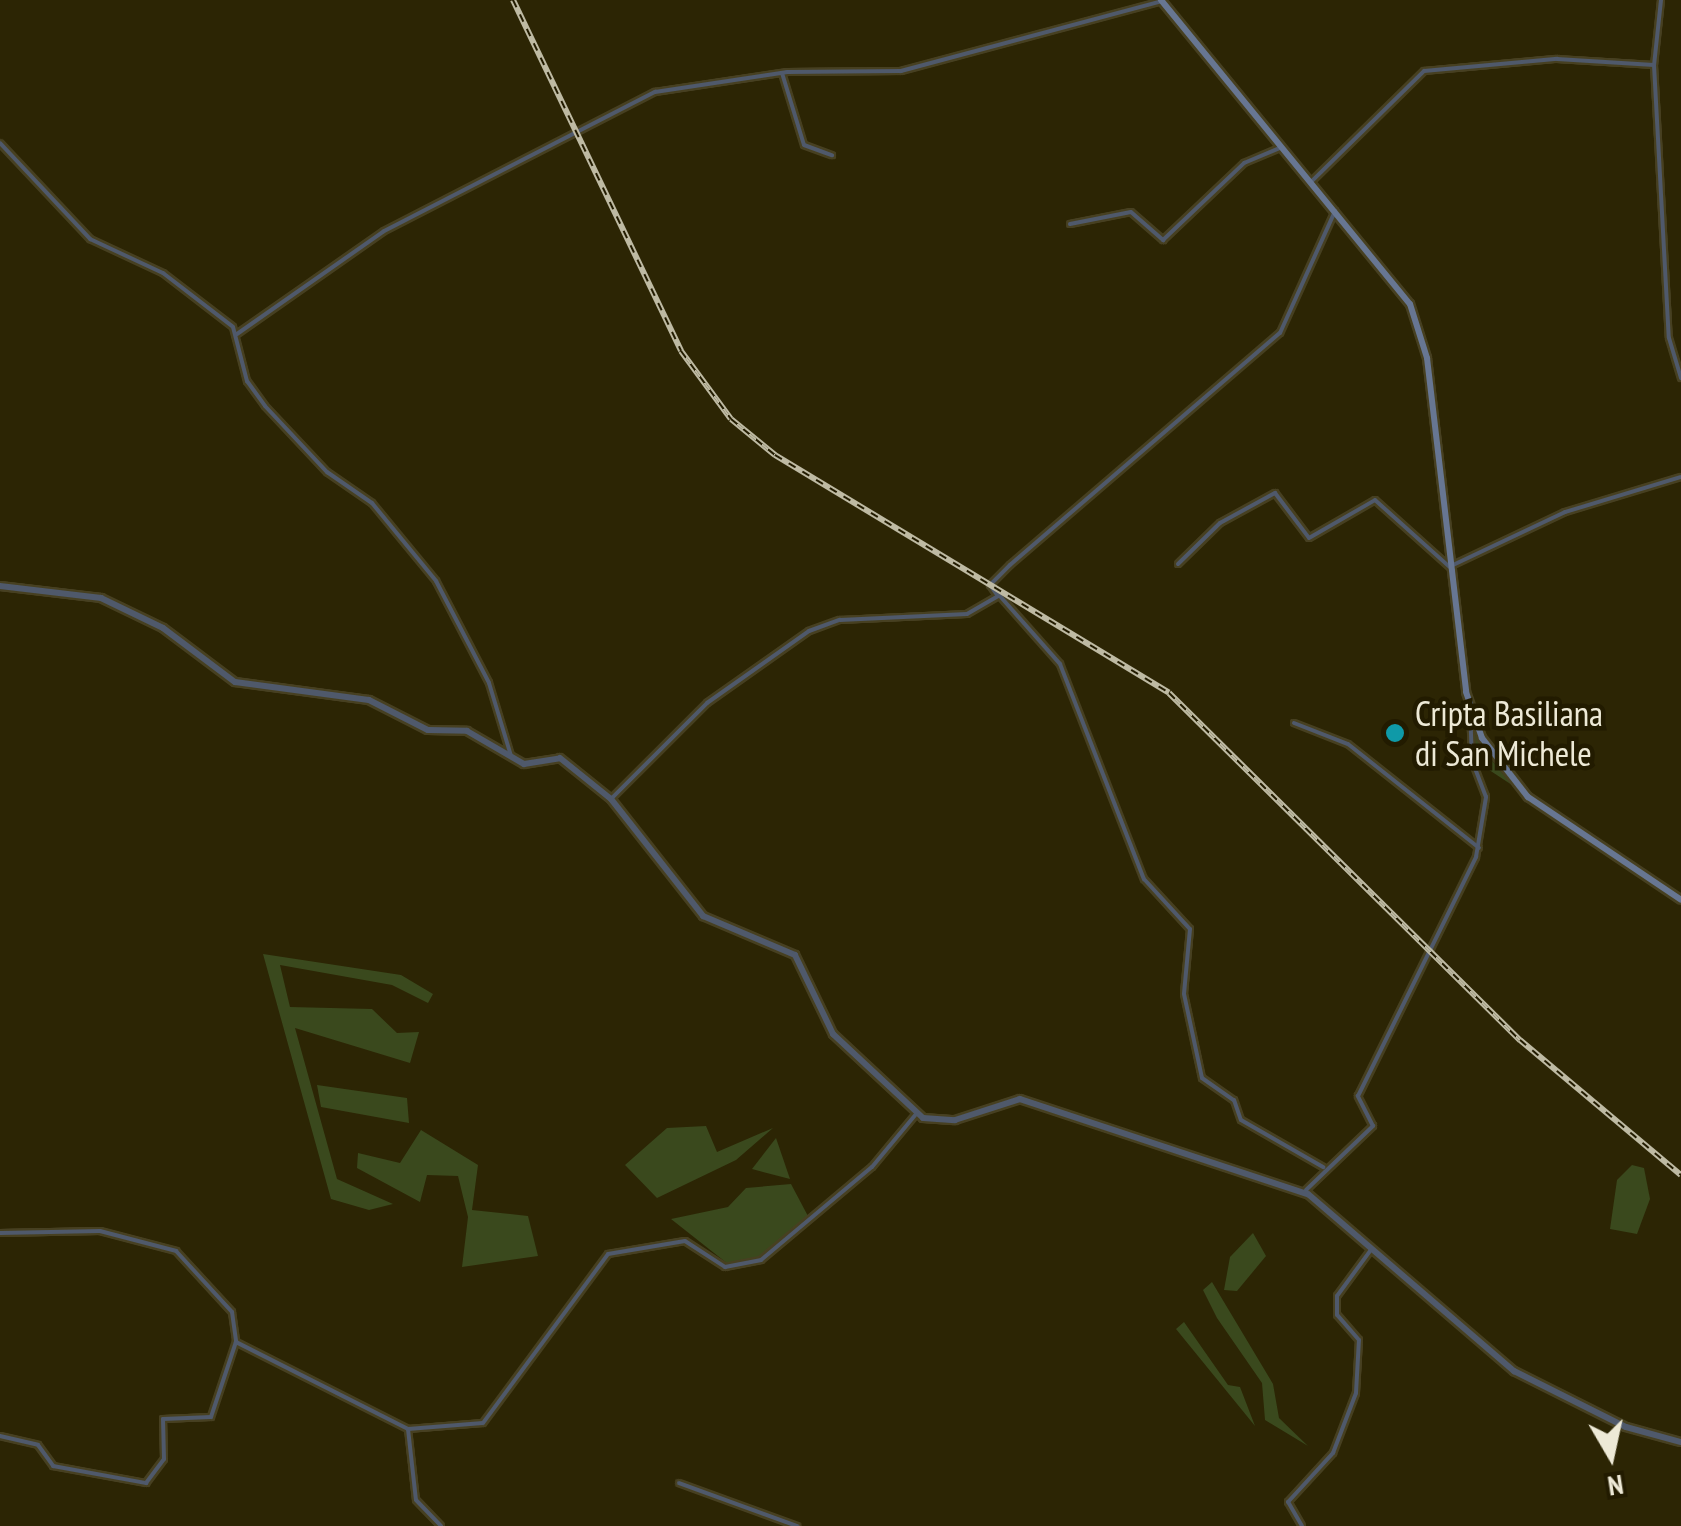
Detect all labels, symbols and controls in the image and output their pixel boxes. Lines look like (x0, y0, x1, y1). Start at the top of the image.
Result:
place label: Cripta Basiliana di San Michele (1415, 692, 1603, 774)
marker: Cripta Basiliana di San Michele (1384, 722, 1406, 744)
north arrow (1561, 1406, 1661, 1506)
text: N (1605, 1467, 1626, 1506)

